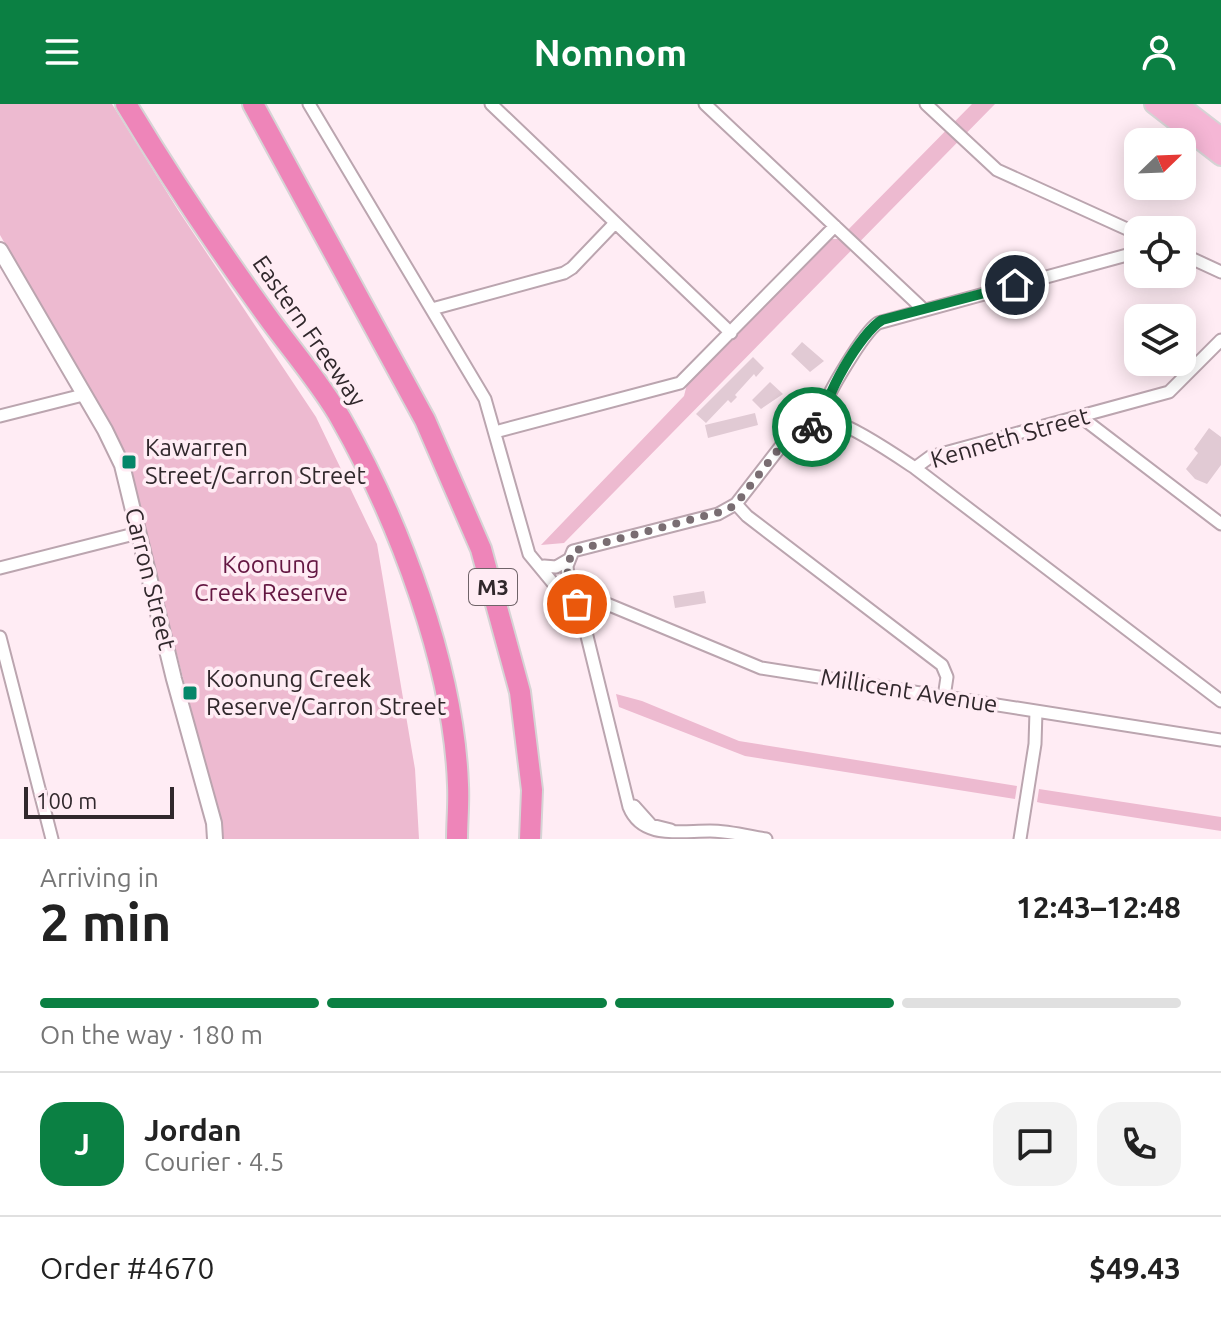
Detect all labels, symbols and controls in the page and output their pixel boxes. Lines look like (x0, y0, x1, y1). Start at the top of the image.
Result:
icon: menu (40, 30, 84, 74)
icon: person (1137, 30, 1181, 74)
text: Nomnom (534, 32, 687, 73)
north arrow (1124, 128, 1196, 200)
map controls (1124, 128, 1196, 376)
button: locate (1124, 216, 1196, 288)
street label: Eastern Freeway (247, 250, 372, 411)
pin (981, 251, 1049, 319)
icon: home (993, 263, 1037, 307)
button: layers (1124, 304, 1196, 376)
courier (772, 387, 852, 467)
street label: Kenneth Street (927, 402, 1093, 473)
icon: bike (790, 405, 834, 449)
place label: Kawarren Street/Carron Street (145, 434, 366, 489)
marker: Kawarren Street/Carron Street (120, 453, 138, 471)
street label: Carron Street (120, 505, 181, 653)
park label: Koonung Creek Reserve (194, 551, 348, 606)
road number: M3 (469, 569, 517, 605)
pin (543, 570, 611, 638)
icon: bag (555, 582, 599, 626)
street label: Millicent Avenue (819, 663, 1000, 718)
place label: Koonung Creek Reserve/Carron Street (206, 665, 447, 720)
marker: Koonung Creek Reserve/Carron Street (181, 684, 199, 702)
scale bar (24, 783, 174, 819)
text: 100 m (36, 788, 97, 813)
text: Arriving in (40, 863, 159, 892)
text: 12:43–12:48 (1016, 890, 1181, 924)
text: 2 min (40, 893, 171, 951)
text: On the way · 180 m (40, 1020, 263, 1049)
button: chat (993, 1102, 1077, 1186)
button: phone (1097, 1102, 1181, 1186)
text: Jordan (144, 1113, 242, 1147)
text: J (74, 1127, 90, 1161)
text: Courier · 4.5 (144, 1147, 284, 1176)
text: Order #4670 (40, 1251, 214, 1285)
text: $49.43 (1089, 1251, 1181, 1285)

